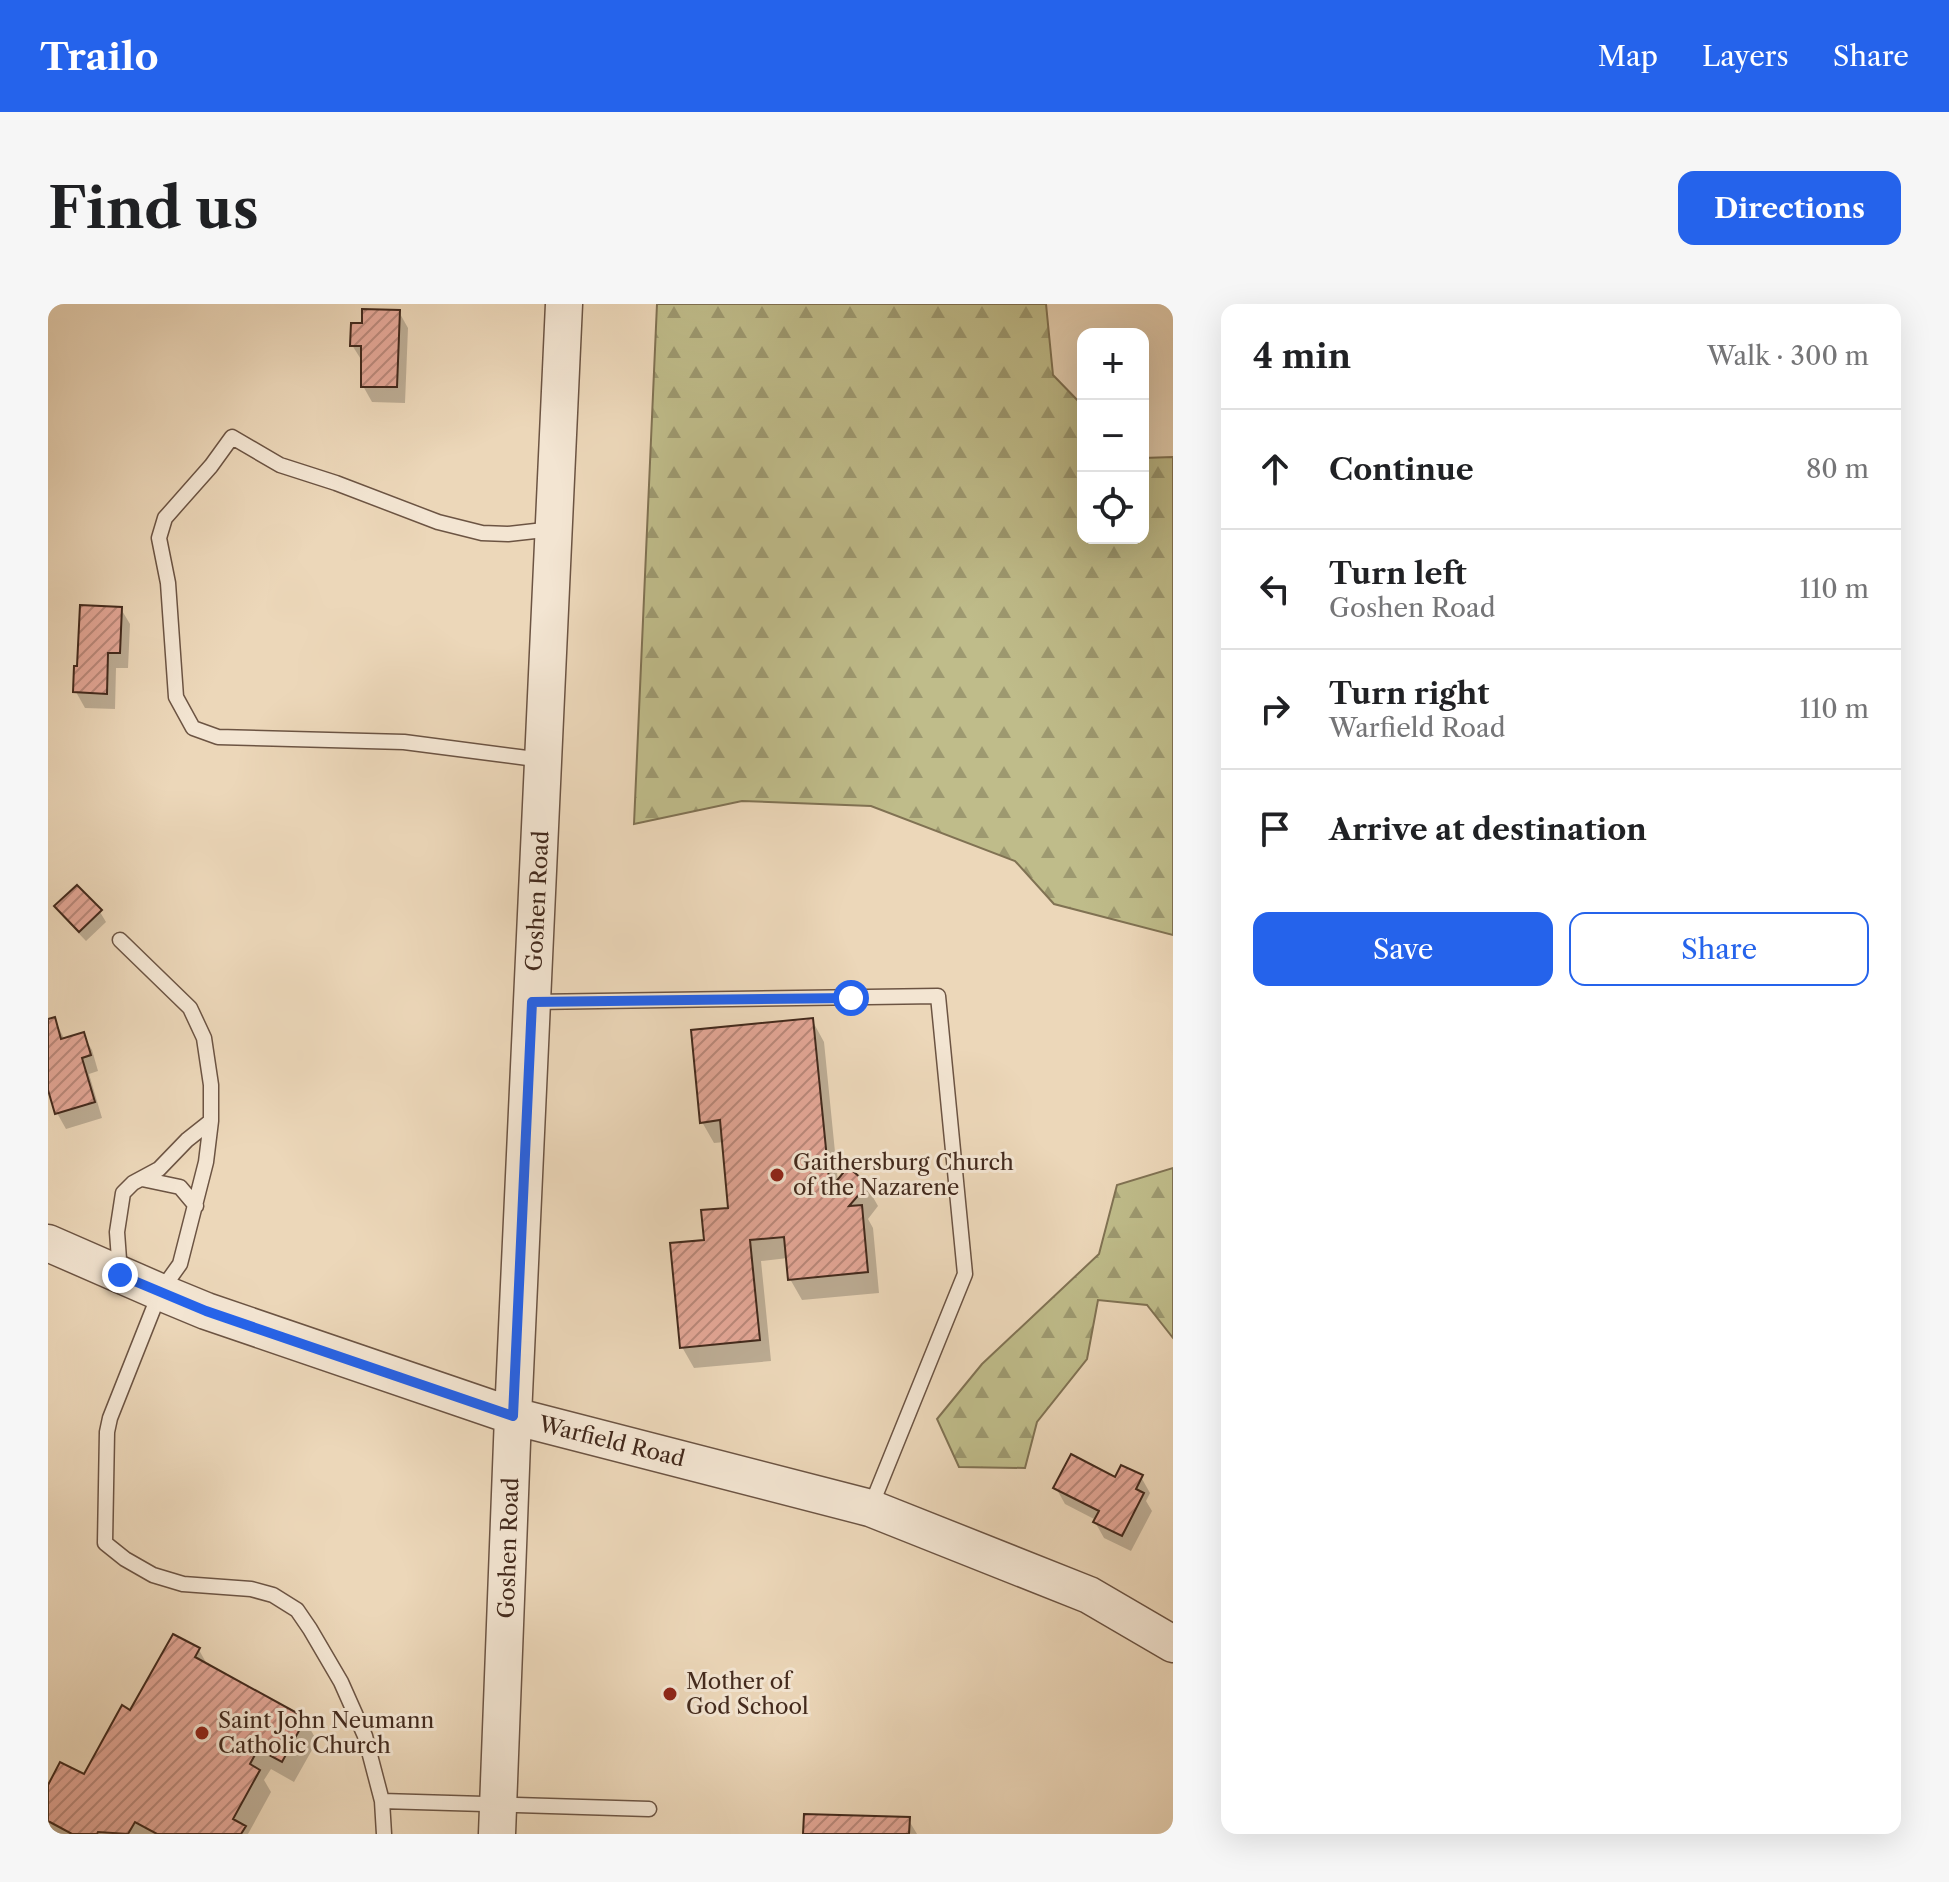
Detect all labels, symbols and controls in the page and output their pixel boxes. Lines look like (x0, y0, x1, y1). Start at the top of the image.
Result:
text: Trailo (40, 33, 159, 80)
text: Map (1598, 39, 1658, 73)
text: Layers (1702, 39, 1789, 73)
text: Share (1833, 39, 1909, 73)
button: Directions (1678, 171, 1901, 245)
text: Find us (48, 174, 259, 243)
map controls (1077, 328, 1149, 544)
button: + (1077, 328, 1149, 400)
text: 4 min (1253, 335, 1351, 377)
text: Walk · 300 m (1707, 340, 1869, 372)
button: − (1077, 400, 1149, 472)
icon: ahead (1253, 447, 1297, 491)
text: Continue (1329, 451, 1474, 488)
text: 80 m (1806, 453, 1869, 485)
button: locate (1077, 472, 1149, 544)
text: Turn left (1329, 555, 1466, 592)
icon: left (1253, 567, 1297, 611)
text: 110 m (1800, 573, 1869, 605)
text: Goshen Road (1329, 592, 1496, 624)
text: Turn right (1329, 675, 1489, 712)
icon: right (1253, 687, 1297, 731)
text: 110 m (1800, 693, 1869, 725)
text: Warfield Road (1329, 712, 1506, 744)
icon: arrive (1253, 807, 1297, 851)
text: Arrive at destination (1329, 811, 1647, 848)
street label: Goshen Road (520, 830, 555, 972)
button: Save (1253, 912, 1553, 986)
button: Share (1569, 912, 1869, 986)
route start (833, 980, 869, 1016)
place label: Gaithersburg Church of the Nazarene (793, 1149, 1014, 1201)
marker: Gaithersburg Church of the Nazarene (768, 1166, 786, 1184)
route end (102, 1257, 138, 1293)
street label: Warfield Road (535, 1410, 688, 1473)
street label: Goshen Road (493, 1477, 524, 1619)
place label: Mother of God School (686, 1668, 809, 1720)
marker: Mother of God School (661, 1685, 679, 1703)
place label: Saint John Neumann Catholic Church (218, 1707, 435, 1759)
marker: Saint John Neumann Catholic Church (193, 1724, 211, 1742)

